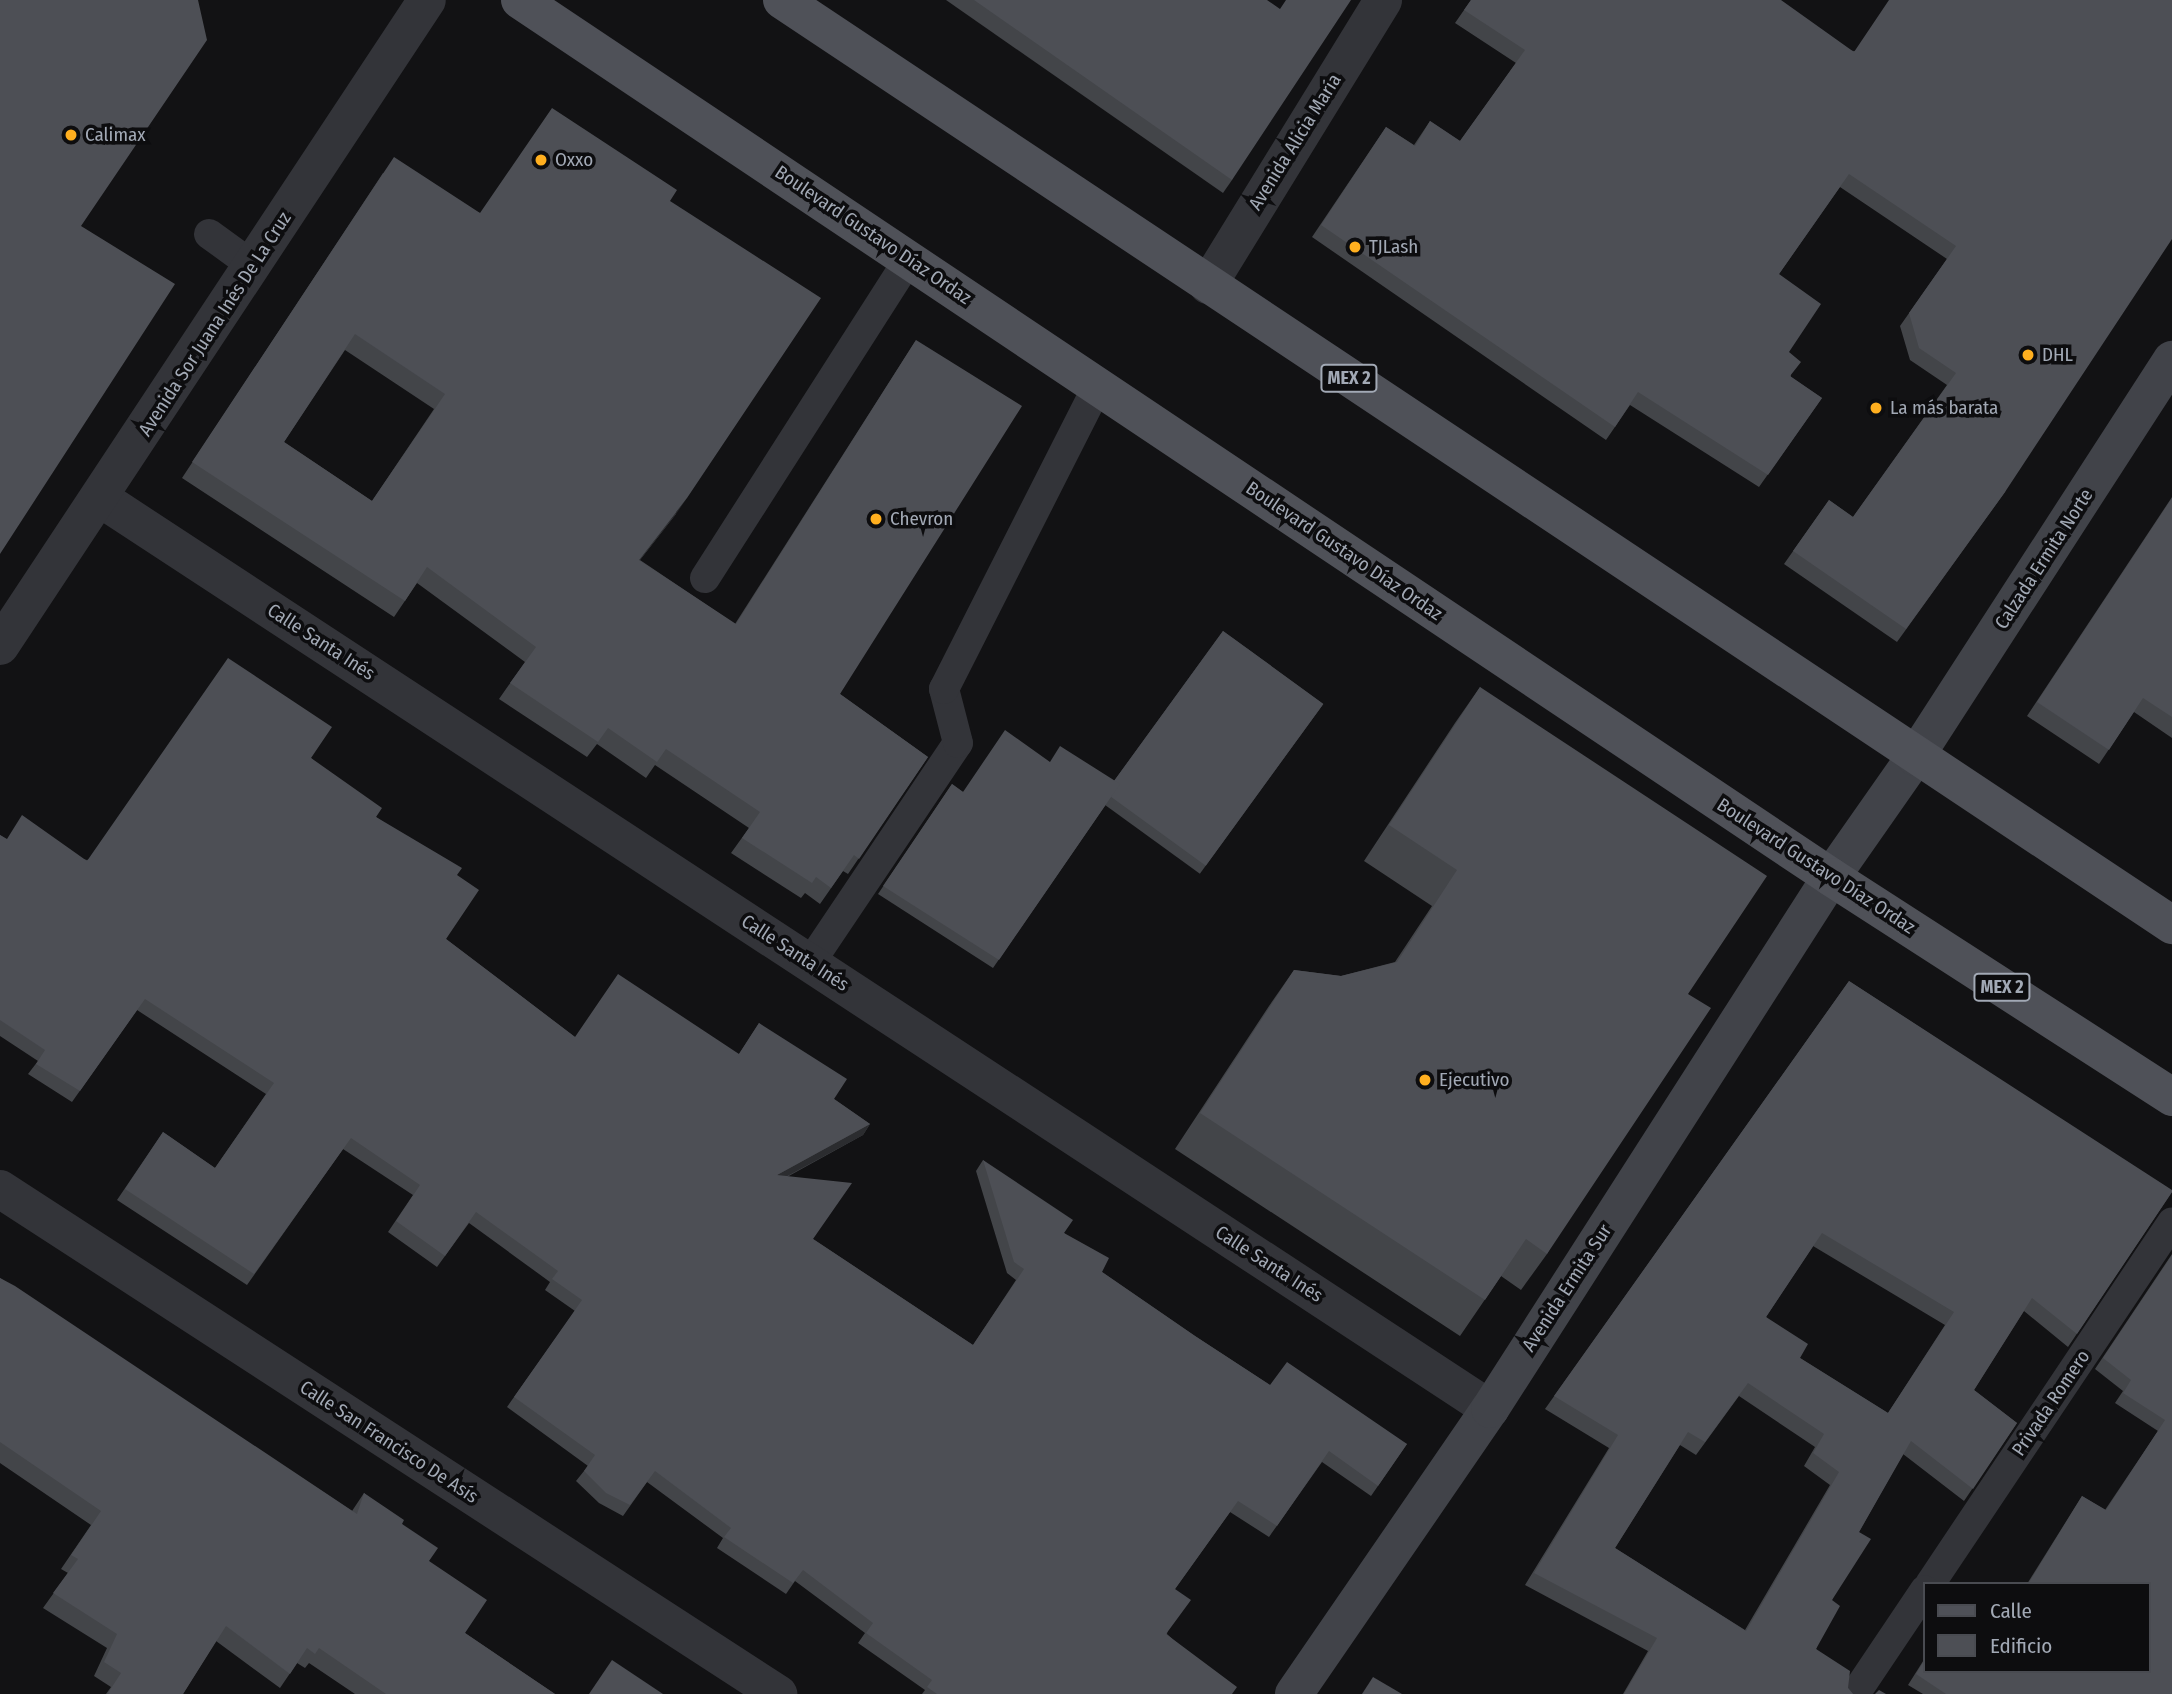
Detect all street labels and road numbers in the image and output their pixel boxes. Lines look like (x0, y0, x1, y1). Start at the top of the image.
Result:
street label: Avenida Alicia María (1244, 70, 1346, 214)
street label: Boulevard Gustavo Díaz Ordaz (771, 161, 975, 309)
street label: Avenida Sor Juana Inés De La Cruz (134, 208, 296, 440)
road number: MEX 2 (1319, 364, 1379, 392)
street label: Boulevard Gustavo Díaz Ordaz (1242, 477, 1446, 625)
street label: Calzada Ermita Norte (1990, 485, 2098, 633)
street label: Calle Santa Inés (263, 599, 379, 685)
street label: Boulevard Gustavo Díaz Ordaz (1713, 793, 1919, 939)
street label: Calle Santa Inés (737, 910, 853, 996)
road number: MEX 2 (1972, 972, 2032, 1002)
street label: Avenida Ermita Sur (1517, 1220, 1617, 1356)
street label: Calle Santa Inés (1211, 1221, 1327, 1307)
street label: Privada Romero (2007, 1346, 2095, 1460)
street label: Calle San Francisco De Asís (296, 1376, 482, 1508)

